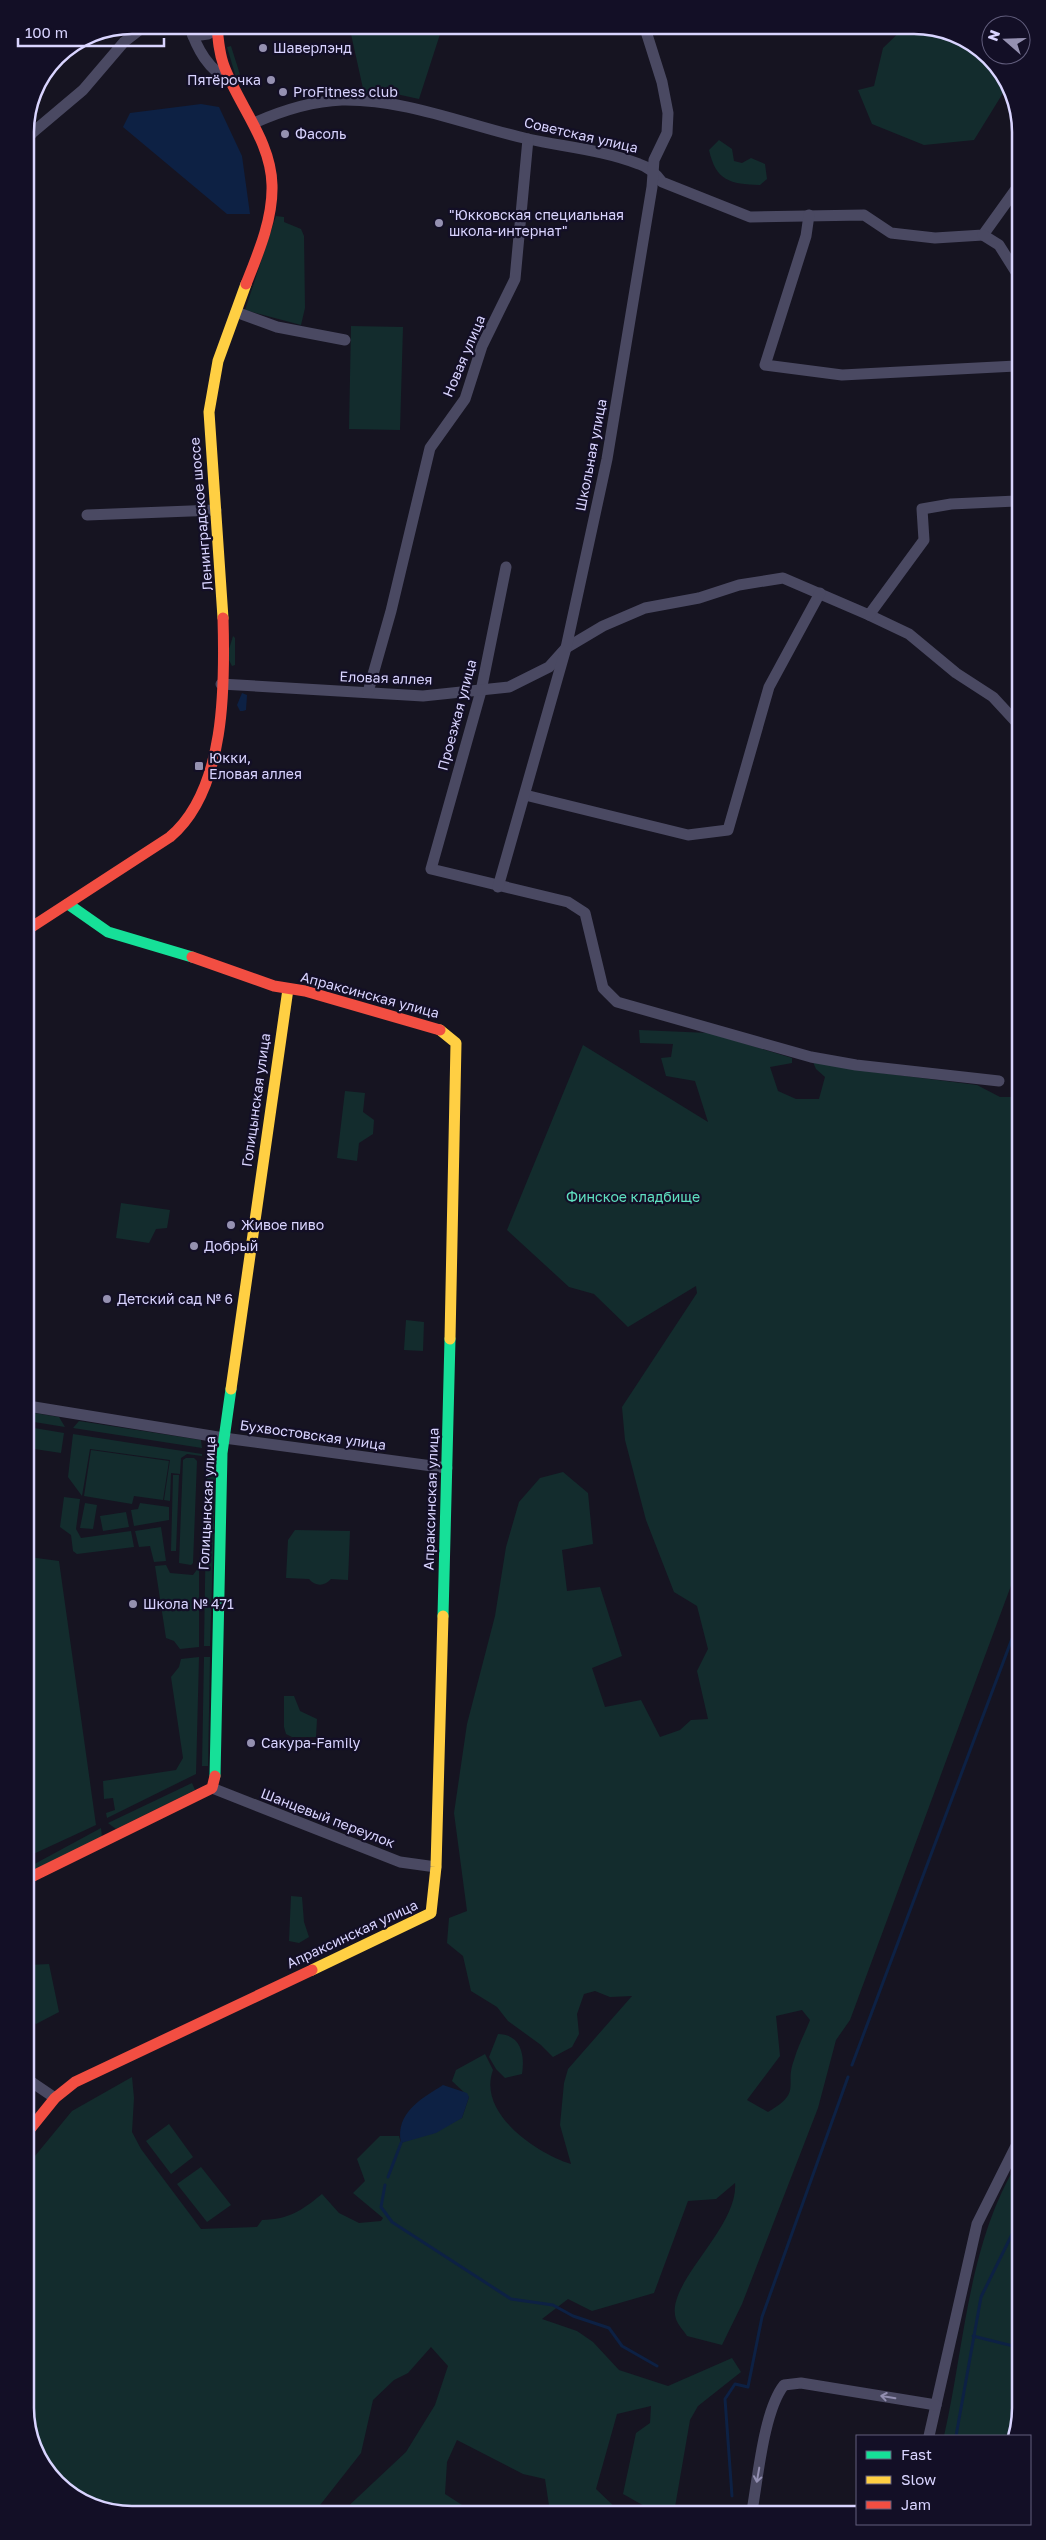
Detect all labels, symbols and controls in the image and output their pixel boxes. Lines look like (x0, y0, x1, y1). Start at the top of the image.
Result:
scale bar (18, 15, 164, 47)
north arrow (981, 15, 1031, 65)
text: 100 m (25, 23, 68, 41)
text: N (984, 27, 1003, 43)
place label: Шаверлэнд (273, 39, 352, 56)
marker: Шаверлэнд (257, 42, 269, 54)
place label: Пятёрочка (187, 71, 261, 88)
marker: Пятёрочка (265, 74, 277, 86)
place label: ProFitness club (293, 83, 398, 100)
marker: ProFitness club (277, 86, 289, 98)
street label: Советская улица (522, 113, 640, 156)
place label: Фасоль (295, 125, 346, 142)
marker: Фасоль (279, 128, 291, 140)
place label: "Юкковская специальная школа-интернат" (449, 206, 624, 239)
marker: "Юкковская специальная школа-интернат" (433, 217, 445, 229)
street label: Новая улица (439, 312, 488, 399)
street label: Школьная улица (571, 397, 610, 513)
street label: Ленинградское шоссе (185, 437, 216, 591)
street label: Проезжая улица (434, 657, 480, 772)
street label: Еловая аллея (339, 667, 433, 688)
place label: Юкки, Еловая аллея (209, 749, 302, 782)
marker: Юкки, Еловая аллея (193, 760, 205, 772)
street label: Апраксинская улица (299, 968, 441, 1021)
street label: Голицынская улица (238, 1032, 273, 1168)
park label: Финское кладбище (566, 1188, 700, 1205)
place label: Живое пиво (241, 1216, 324, 1233)
marker: Живое пиво (225, 1219, 237, 1231)
place label: Добрый (204, 1237, 258, 1254)
marker: Добрый (188, 1240, 200, 1252)
place label: Детский сад № 6 (117, 1290, 233, 1307)
marker: Детский сад № 6 (101, 1293, 113, 1305)
street label: Бухвостовская улица (239, 1416, 387, 1453)
street label: Апраксинская улица (420, 1427, 441, 1571)
street label: Голицынская улица (194, 1435, 219, 1571)
place label: Школа № 471 (143, 1595, 234, 1612)
marker: Школа № 471 (127, 1598, 139, 1610)
place label: Сакура-Family (261, 1734, 361, 1751)
marker: Сакура-Family (245, 1737, 257, 1749)
street label: Шанцевый переулок (259, 1784, 398, 1851)
street label: Апраксинская улица (284, 1896, 420, 1971)
one-way arrow (880, 2392, 896, 2402)
legend (856, 2435, 1031, 2525)
text: Fast (901, 2445, 932, 2463)
one-way arrow (753, 2466, 763, 2482)
text: Slow (901, 2470, 936, 2488)
text: Jam (901, 2495, 931, 2513)

